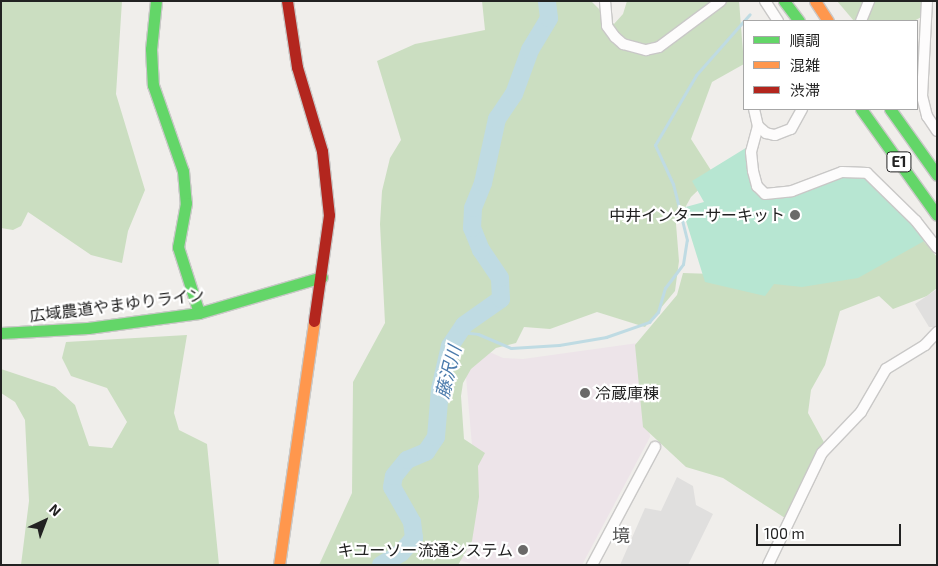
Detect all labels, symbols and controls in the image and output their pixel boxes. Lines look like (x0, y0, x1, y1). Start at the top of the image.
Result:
legend (743, 20, 918, 110)
text: 順調 (790, 31, 820, 49)
text: 混雑 (790, 56, 820, 74)
text: 渋滞 (790, 81, 820, 99)
road number: E1 (885, 150, 913, 174)
place label: 中井インターサーキット (609, 205, 785, 225)
marker: 中井インターサーキット (789, 209, 801, 221)
street label: 広域農道やまゆりライン (28, 285, 206, 325)
water label: 藤沢川 (431, 343, 465, 401)
place label: 冷蔵庫棟 (595, 383, 659, 403)
marker: 冷蔵庫棟 (579, 387, 591, 399)
north arrow (20, 496, 70, 546)
text: N (46, 500, 65, 519)
scale bar (758, 514, 903, 546)
district label: 境 (612, 524, 630, 546)
text: 100 m (764, 524, 805, 542)
place label: キユーソー流通システム (337, 540, 513, 560)
marker: キユーソー流通システム (517, 544, 529, 556)

